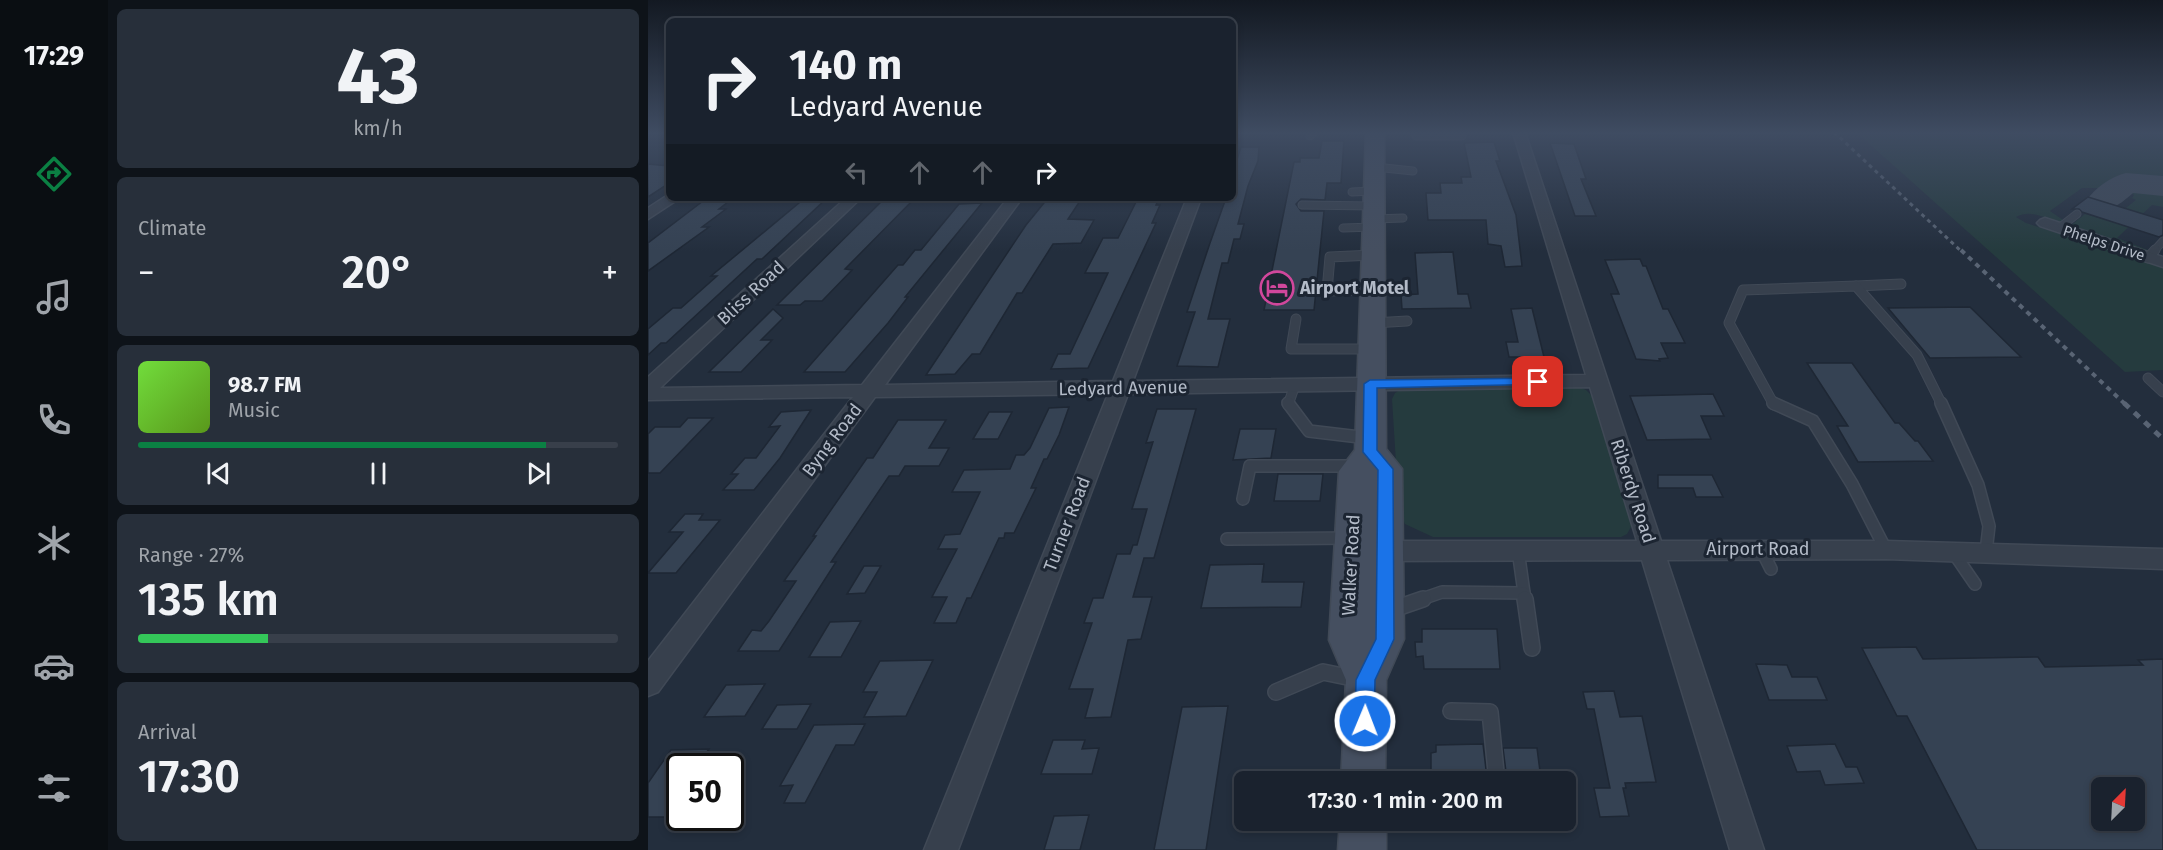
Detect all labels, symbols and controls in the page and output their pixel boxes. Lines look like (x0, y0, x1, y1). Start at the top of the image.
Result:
text: 43 (336, 30, 420, 124)
text: 17:29 (24, 40, 84, 72)
text: 140 m (789, 40, 902, 90)
icon: right (690, 42, 768, 120)
text: Ledyard Avenue (789, 91, 983, 123)
text: km/h (353, 116, 403, 140)
icon: directions (33, 153, 75, 195)
icon: left (840, 156, 873, 189)
icon: ahead (903, 156, 936, 189)
icon: ahead (966, 156, 999, 189)
icon: right (1029, 156, 1062, 189)
text: Climate (138, 216, 206, 240)
street label: Phelps Drive (2061, 221, 2147, 265)
text: 20° (342, 246, 414, 300)
text: − (138, 253, 155, 293)
text: + (602, 253, 618, 293)
street label: Bliss Road (713, 256, 789, 330)
hotel icon: Airport Motel (1259, 270, 1295, 306)
icon: music (33, 276, 75, 318)
place label: Airport Motel (1299, 277, 1410, 299)
pin (1512, 356, 1563, 407)
icon: arrive (1521, 365, 1554, 398)
text: 98.7 FM (228, 371, 301, 398)
street label: Ledyard Avenue (1058, 376, 1188, 400)
text: Music (228, 398, 280, 422)
icon: phone (33, 399, 75, 441)
street label: Byng Road (797, 399, 867, 481)
street label: Riberdy Road (1606, 436, 1660, 546)
icon: previous (202, 457, 235, 490)
icon: pause (362, 457, 395, 490)
icon: next (522, 457, 555, 490)
street label: Turner Road (1039, 474, 1095, 574)
street label: Walker Road (1337, 514, 1365, 616)
icon: climate (33, 522, 75, 564)
street label: Airport Road (1706, 538, 1810, 560)
text: Range · 27% (138, 543, 244, 567)
text: 135 km (138, 573, 279, 627)
icon: car (33, 645, 75, 687)
position arrow (1333, 689, 1397, 753)
text: Arrival (138, 720, 197, 744)
text: 17:30 (138, 750, 240, 804)
speed limit sign: 50 (666, 753, 744, 831)
icon: filters (33, 767, 75, 809)
north arrow (2091, 777, 2145, 831)
map controls (2091, 777, 2145, 831)
text: 17:30 · 1 min · 200 m (1307, 787, 1503, 814)

